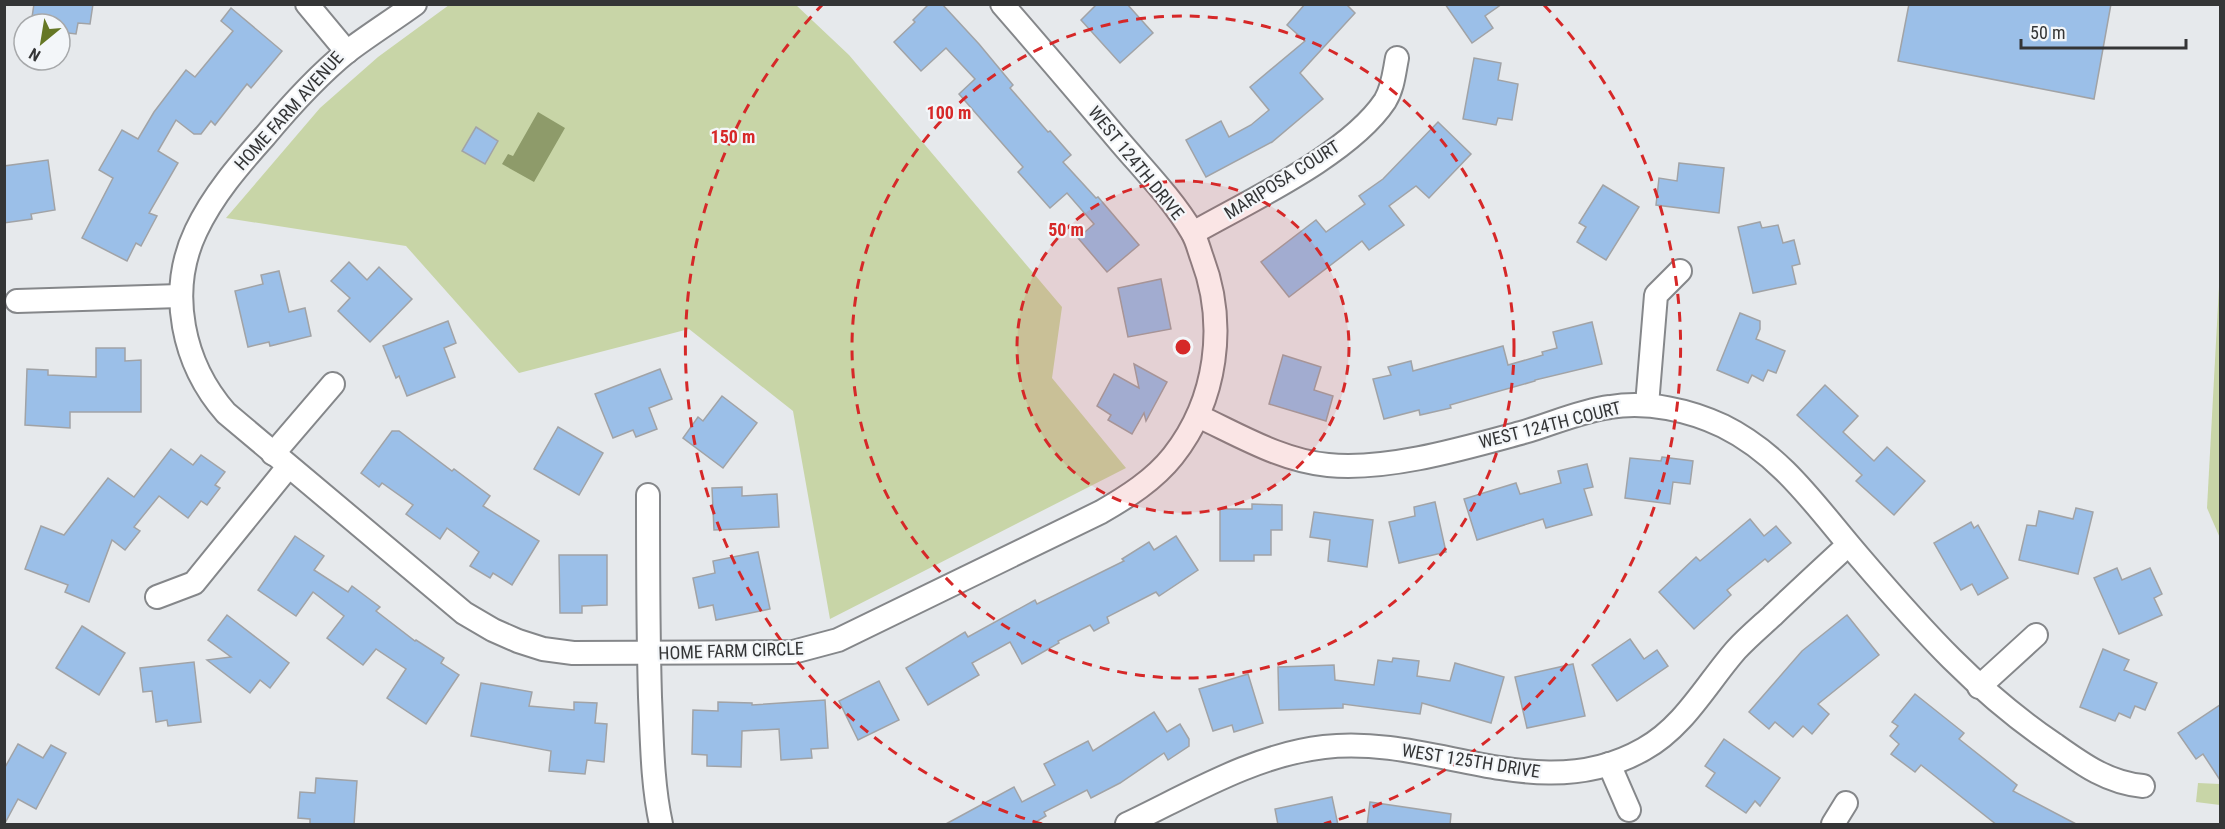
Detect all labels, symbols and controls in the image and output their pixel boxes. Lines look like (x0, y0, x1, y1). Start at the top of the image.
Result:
north arrow (12, 12, 72, 72)
scale bar (2021, 12, 2186, 50)
text: 50 m (2030, 22, 2065, 43)
text: N (26, 44, 44, 65)
street label: HOME FARM AVENUE (230, 47, 347, 174)
text: 100 m (927, 102, 971, 123)
street label: WEST 124TH DRIVE (1084, 102, 1189, 224)
text: 150 m (711, 126, 755, 147)
street label: MARIPOSA COURT (1220, 136, 1343, 224)
text: 50 m (1048, 219, 1084, 240)
centre of rings (1173, 337, 1193, 357)
street label: WEST 124TH COURT (1477, 397, 1623, 452)
street label: HOME FARM CIRCLE (658, 637, 804, 664)
street label: WEST 125TH DRIVE (1400, 739, 1542, 782)

